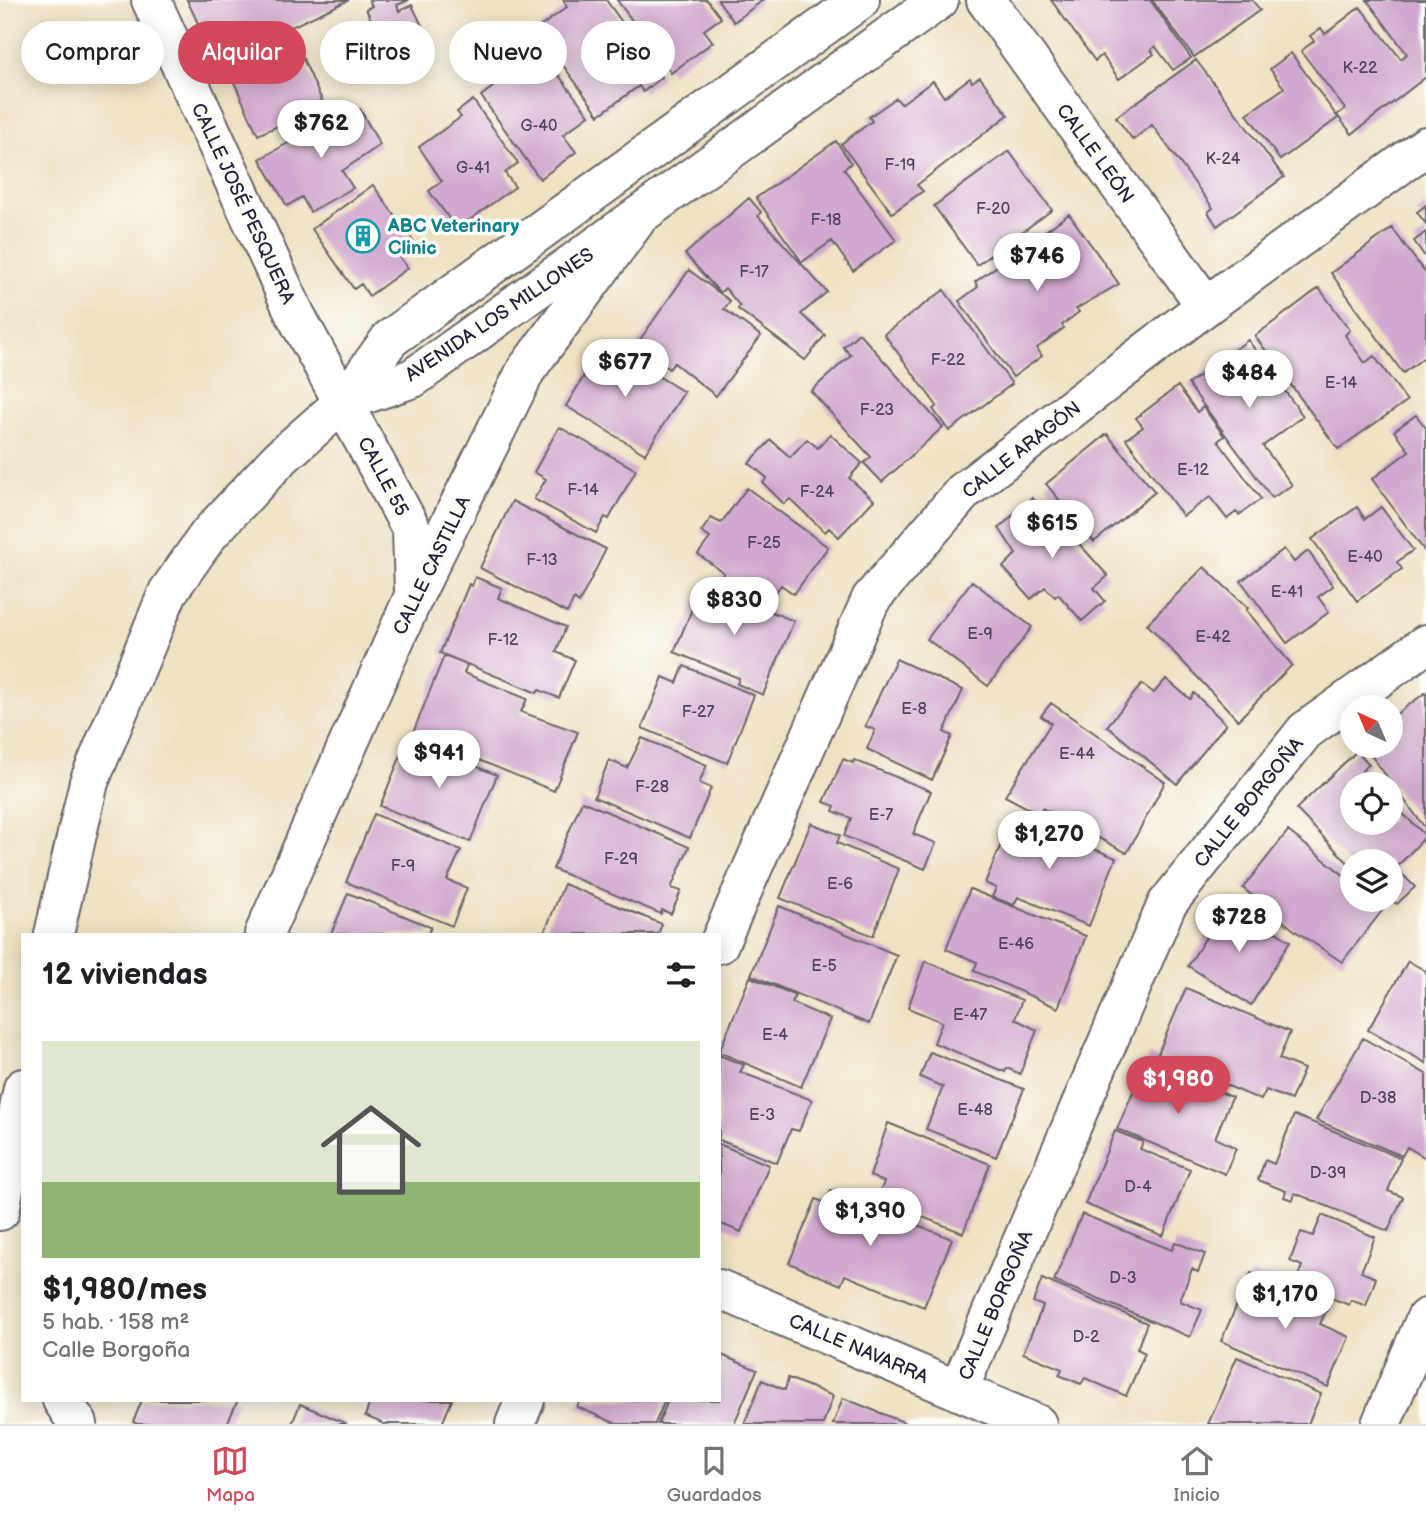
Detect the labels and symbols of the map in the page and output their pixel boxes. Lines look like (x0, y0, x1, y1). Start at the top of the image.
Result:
house number: K-22 (1343, 59, 1378, 78)
street label: CALLE JOSÉ PESQUERA (186, 99, 300, 308)
street label: CALLE LEÓN (1051, 99, 1139, 208)
pin: $762 (280, 100, 362, 160)
house number: G-40 (520, 117, 558, 136)
house number: K-24 (1206, 150, 1241, 169)
house number: F-19 (885, 156, 915, 175)
house number: G-41 (456, 159, 490, 178)
house number: F-20 (976, 200, 1010, 219)
house number: F-18 (811, 211, 841, 230)
place label: ABC Veterinary Clinic (387, 215, 520, 260)
building icon: ABC Veterinary Clinic (344, 217, 382, 255)
pin: $746 (996, 233, 1078, 293)
street label: AVENIDA LOS MILLONES (401, 244, 598, 387)
house number: F-17 (739, 263, 769, 282)
pin: $677 (584, 340, 666, 399)
pin: $484 (1208, 350, 1290, 410)
house number: F-22 (931, 351, 966, 370)
house number: E-14 (1325, 374, 1357, 393)
street label: CALLE ARAGÓN (957, 396, 1086, 504)
house number: F-23 (860, 401, 894, 420)
street label: CALLE 55 (352, 433, 413, 520)
house number: E-12 (1177, 461, 1210, 480)
house number: F-14 (567, 481, 599, 500)
house number: F-24 (800, 483, 834, 502)
street label: CALLE CASTILLA (389, 492, 476, 639)
pin: $615 (1011, 500, 1093, 560)
house number: F-25 (747, 534, 781, 553)
house number: E-40 (1347, 548, 1383, 567)
house number: F-13 (526, 551, 558, 570)
pin: $830 (693, 578, 775, 637)
house number: E-41 (1271, 583, 1303, 602)
house number: E-9 (967, 625, 993, 644)
house number: E-42 (1195, 628, 1231, 647)
house number: F-12 (487, 631, 519, 650)
north arrow (1340, 695, 1404, 758)
house number: E-8 (901, 700, 927, 719)
house number: F-27 (682, 703, 714, 722)
pin: $941 (398, 730, 480, 790)
street label: CALLE BORGOÑA (1190, 733, 1309, 873)
house number: E-44 (1059, 745, 1095, 764)
house number: F-28 (635, 778, 669, 797)
house number: E-7 (869, 806, 893, 825)
pin: $1,270 (992, 812, 1106, 871)
house number: F-29 (604, 850, 638, 869)
house number: F-9 (391, 857, 415, 876)
house number: E-6 (827, 875, 853, 894)
pin: $728 (1198, 894, 1280, 954)
house number: E-46 (998, 935, 1034, 954)
house number: E-5 (811, 957, 837, 976)
house number: E-47 (953, 1006, 987, 1025)
house number: E-4 (762, 1026, 788, 1045)
pin: $1,980 (1121, 1056, 1235, 1116)
house number: D-38 (1360, 1089, 1396, 1108)
house number: E-48 (957, 1101, 993, 1120)
house number: E-3 (749, 1106, 775, 1125)
house number: D-39 (1310, 1164, 1346, 1183)
house number: D-4 (1124, 1178, 1152, 1197)
pin: $1,390 (813, 1188, 927, 1248)
street label: CALLE BORGOÑA (954, 1227, 1038, 1384)
house number: D-3 (1109, 1269, 1137, 1288)
pin: $1,170 (1228, 1272, 1342, 1331)
street label: CALLE NAVARRA (785, 1310, 932, 1389)
house number: D-2 (1073, 1328, 1100, 1347)

